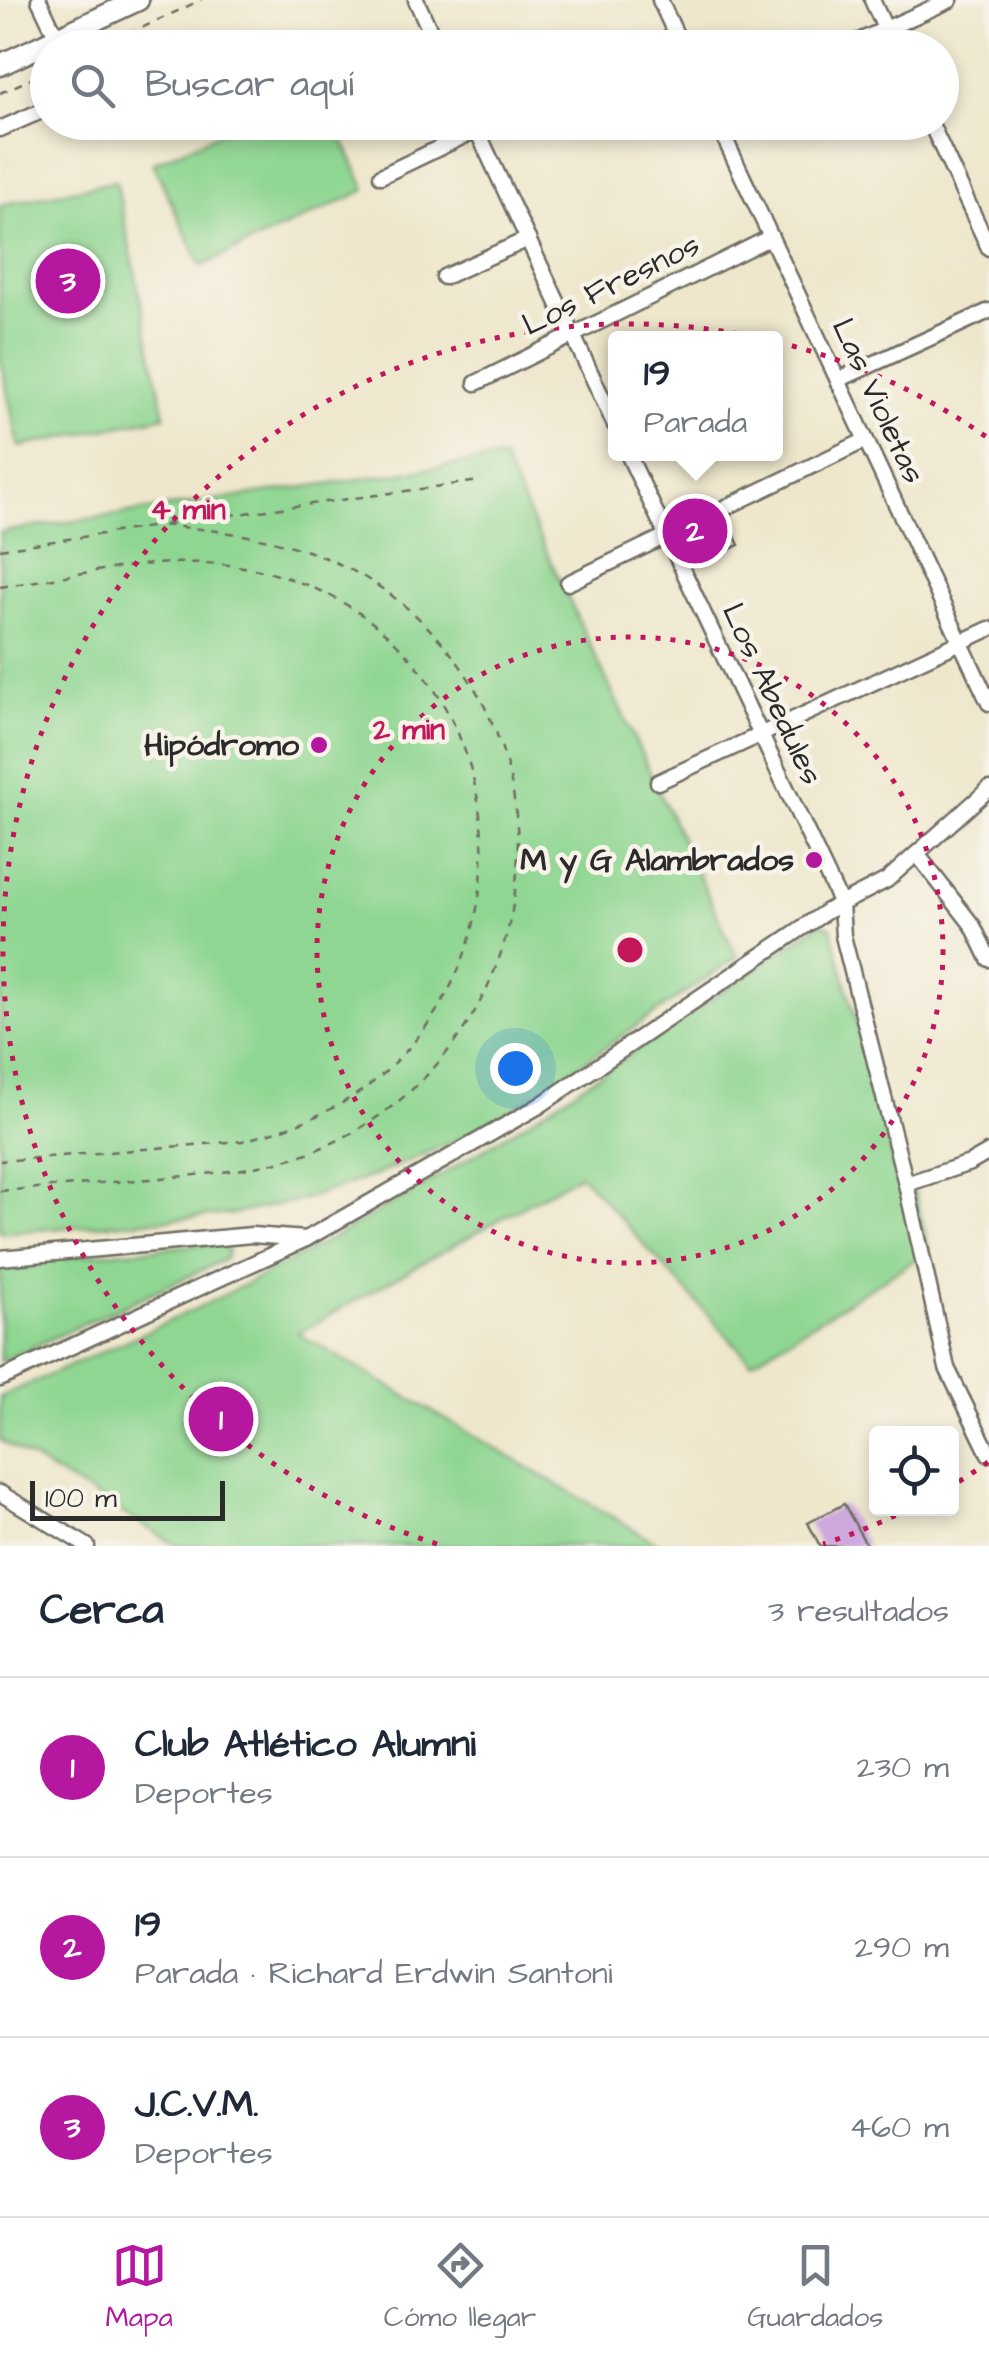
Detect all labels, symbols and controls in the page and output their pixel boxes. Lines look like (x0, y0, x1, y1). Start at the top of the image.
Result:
search box (30, 30, 959, 140)
icon: search (65, 58, 120, 113)
text: Buscar aquí (145, 59, 354, 111)
street label: Los Fresnos (515, 223, 707, 347)
pin: 3 (36, 244, 100, 318)
street label: Las Violetas (820, 311, 936, 491)
popup (608, 331, 783, 461)
text: 19 (644, 348, 670, 400)
text: Parada (644, 400, 747, 445)
text: 4 min (150, 489, 226, 531)
pin: 2 (662, 494, 728, 568)
street label: Los Abedules (710, 596, 834, 792)
text: 2 min (372, 709, 445, 751)
place label: Hipódromo (144, 723, 300, 768)
marker: Hipódromo (308, 734, 330, 756)
place label: M y G Alambrados (520, 838, 794, 884)
marker: M y G Alambrados (803, 849, 825, 871)
centre of rings (612, 932, 648, 968)
your location (490, 1043, 541, 1094)
pin: 1 (188, 1382, 254, 1456)
map controls (869, 1426, 959, 1516)
button: locate (869, 1426, 959, 1516)
scale bar (30, 1476, 225, 1520)
text: 100 m (45, 1479, 117, 1518)
text: Cerca (40, 1582, 164, 1640)
text: 3 resultados (768, 1589, 949, 1634)
text: Club Atlético Alumni (135, 1719, 476, 1771)
text: 1 (70, 1745, 75, 1790)
text: 230 m (857, 1745, 949, 1790)
text: Deportes (135, 1771, 273, 1816)
text: 19 (135, 1899, 162, 1951)
text: 2 (63, 1925, 82, 1970)
text: 290 m (855, 1925, 949, 1970)
text: Parada · Richard Erdwin Santoni (135, 1951, 613, 1996)
text: J.C.V.M. (135, 2079, 259, 2131)
text: 3 (64, 2105, 81, 2150)
text: 460 m (849, 2105, 949, 2150)
text: Deportes (135, 2131, 273, 2176)
tab: Mapa (106, 2238, 173, 2337)
tab: Cómo llegar (384, 2238, 536, 2337)
tab: Guardados (747, 2238, 883, 2337)

